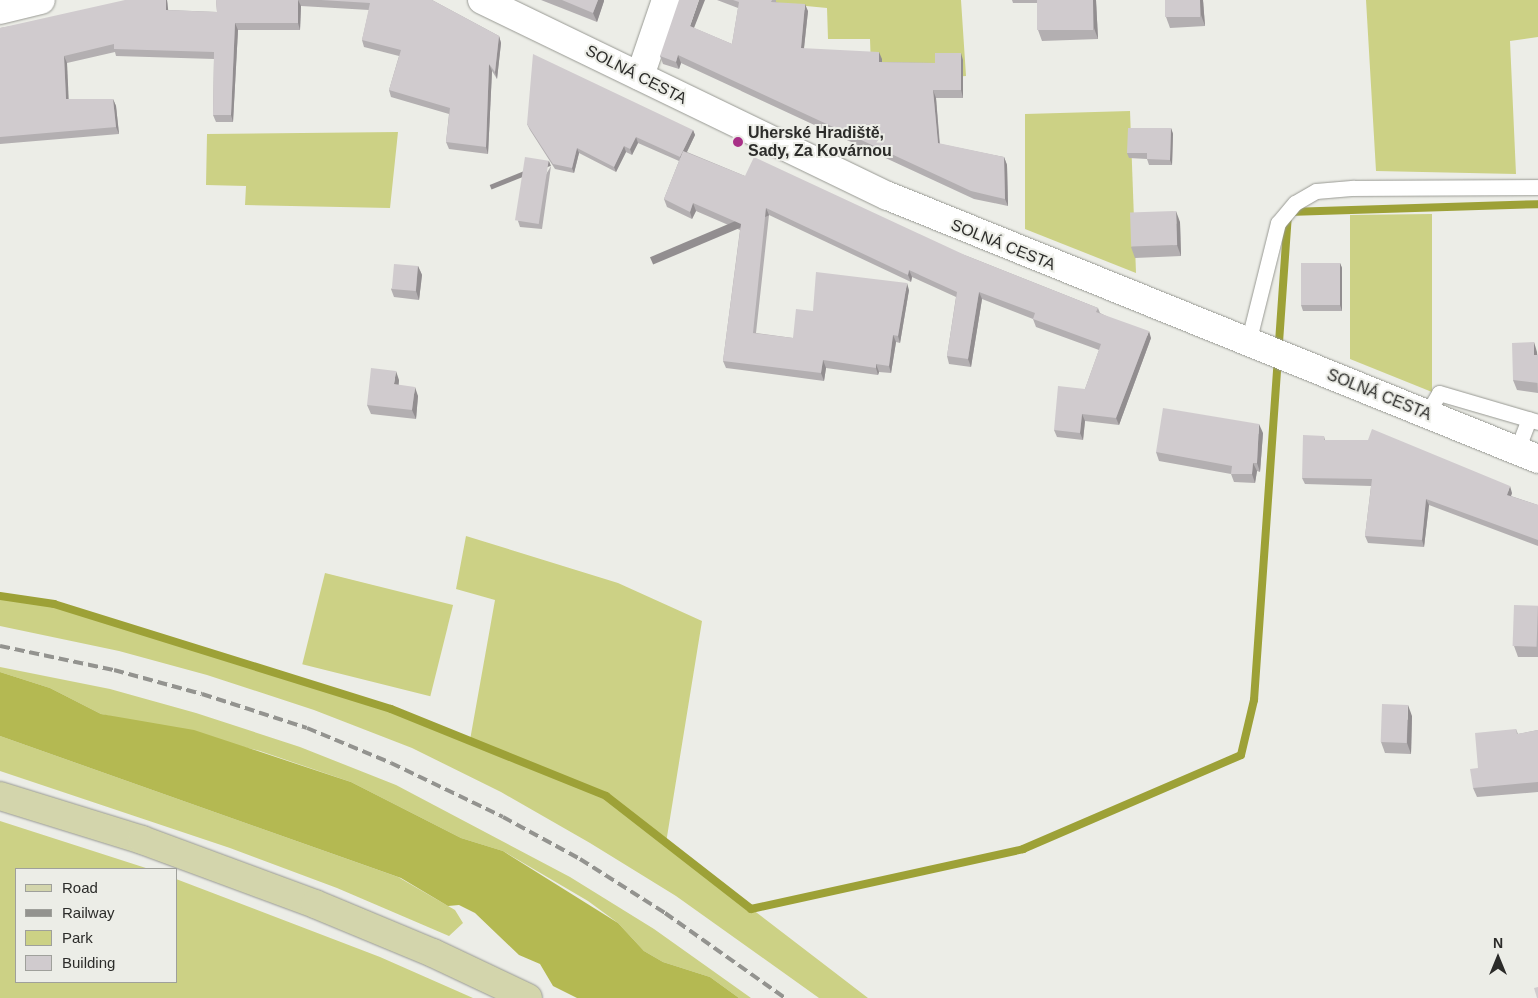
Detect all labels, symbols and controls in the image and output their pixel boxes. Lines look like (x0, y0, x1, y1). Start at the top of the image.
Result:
street label: SOLNÁ CESTA (582, 41, 690, 109)
place label: Uherské Hradiště, Sady, Za Kovárnou (748, 123, 892, 161)
marker: Uherské Hradiště, Sady, Za Kovárnou (732, 136, 744, 148)
street label: SOLNÁ CESTA (948, 215, 1058, 275)
street label: SOLNÁ CESTA (1324, 365, 1434, 425)
legend (15, 868, 178, 983)
text: Road (62, 879, 98, 896)
text: Railway (62, 904, 115, 921)
text: Park (62, 929, 93, 946)
north arrow (1473, 933, 1523, 983)
text: N (1493, 935, 1503, 951)
text: Building (62, 954, 115, 971)

